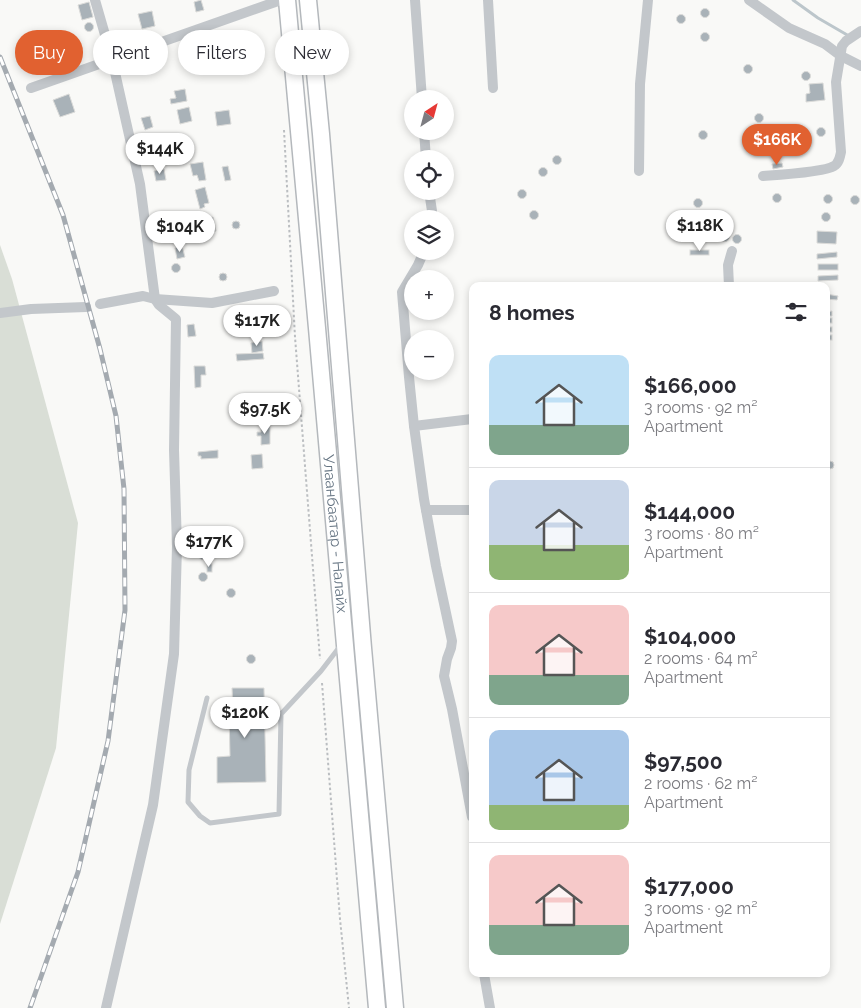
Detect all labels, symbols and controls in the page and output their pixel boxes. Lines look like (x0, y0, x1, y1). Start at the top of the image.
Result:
chip: Buy (15, 30, 83, 75)
chip: Rent (93, 30, 168, 75)
chip: Filters (178, 30, 265, 75)
chip: New (275, 30, 349, 75)
north arrow (404, 90, 454, 140)
map controls (404, 90, 454, 380)
pin: $166K (742, 124, 812, 166)
text: $166K (753, 130, 801, 149)
pin: $144K (125, 132, 195, 175)
text: $144K (136, 139, 184, 158)
button: locate (404, 150, 454, 200)
pin: $104K (145, 210, 215, 253)
button: layers (404, 210, 454, 260)
pin: $118K (665, 210, 735, 252)
text: $118K (677, 216, 723, 235)
text: $104K (156, 217, 204, 236)
button: + (404, 270, 454, 320)
icon: filters (782, 298, 810, 326)
text: 8 homes (489, 300, 575, 325)
pin: $117K (222, 304, 292, 347)
text: $117K (234, 311, 280, 330)
button: − (404, 330, 454, 380)
text: $166,000 (644, 373, 737, 398)
icon: home (529, 375, 589, 435)
pin: $97.5K (224, 392, 306, 435)
text: 3 rooms · 92 m² (644, 398, 757, 417)
text: $97.5K (240, 399, 290, 418)
text: Apartment (644, 417, 723, 436)
street label: Улаанбаатар - Налайх (319, 454, 351, 614)
text: $144,000 (644, 499, 735, 524)
icon: home (529, 500, 589, 560)
text: 3 rooms · 80 m² (644, 524, 759, 543)
pin: $177K (174, 526, 244, 568)
text: $177K (186, 532, 232, 551)
text: Apartment (644, 543, 723, 562)
text: $104,000 (644, 624, 736, 649)
icon: home (529, 625, 589, 685)
text: 2 rooms · 64 m² (644, 649, 758, 668)
text: Apartment (644, 668, 723, 687)
pin: $120K (210, 696, 280, 739)
text: $120K (221, 703, 269, 722)
text: $97,500 (644, 749, 723, 774)
icon: home (529, 750, 589, 810)
text: 2 rooms · 62 m² (644, 774, 757, 793)
text: Apartment (644, 793, 723, 812)
text: $177,000 (644, 874, 734, 899)
icon: home (529, 875, 589, 935)
text: 3 rooms · 92 m² (644, 899, 757, 918)
text: Apartment (644, 918, 723, 937)

